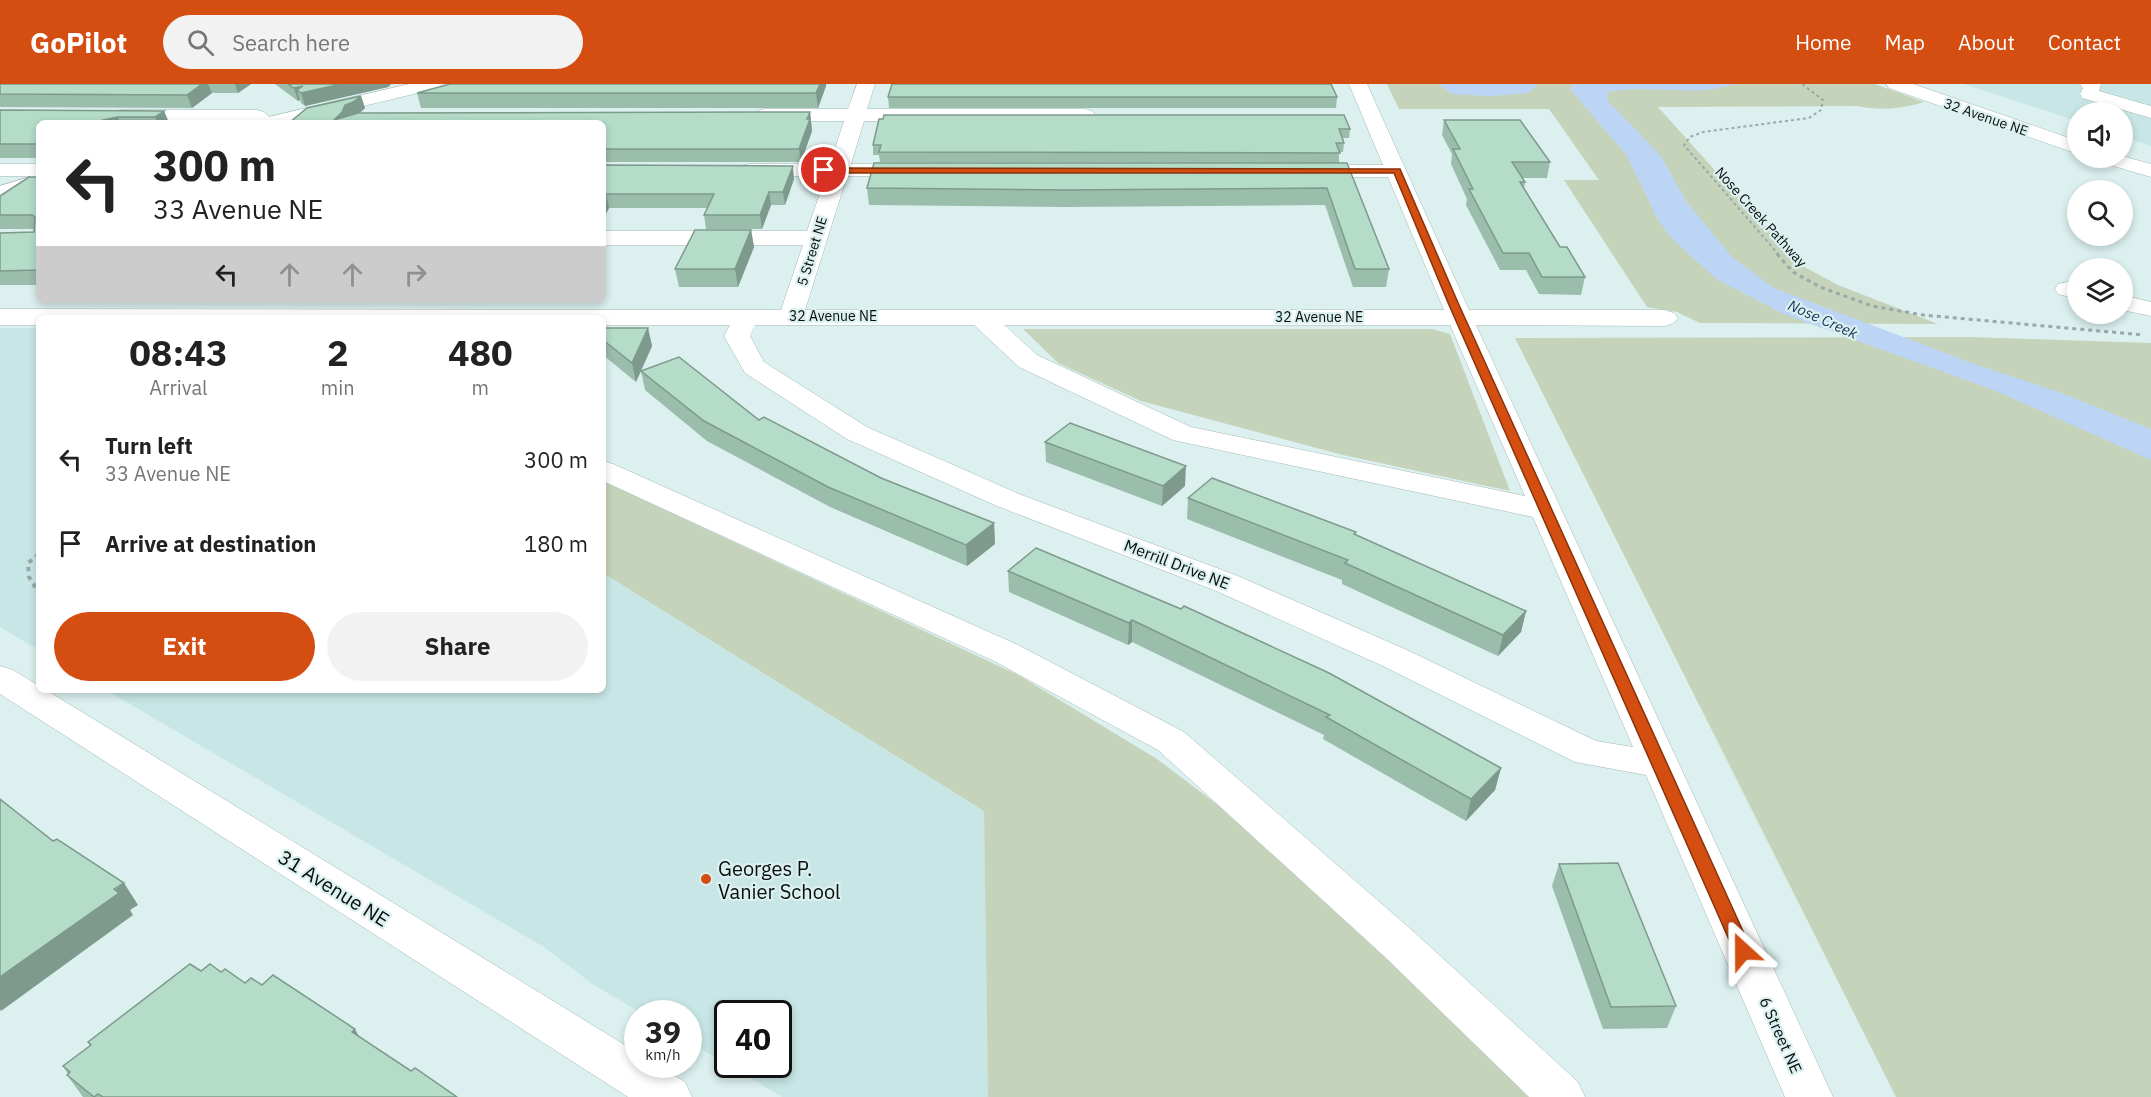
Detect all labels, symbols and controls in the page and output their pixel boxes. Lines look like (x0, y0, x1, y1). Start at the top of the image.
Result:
search box (163, 15, 583, 69)
text: GoPilot (30, 24, 127, 61)
icon: search (184, 26, 217, 59)
text: Search here (232, 28, 350, 57)
text: Home (1795, 28, 1852, 56)
text: Map (1885, 28, 1925, 56)
text: About (1958, 28, 2015, 56)
text: Contact (2048, 28, 2121, 56)
street label: 32 Avenue NE (1941, 94, 2031, 140)
map controls (2067, 102, 2133, 324)
button: sound (2067, 102, 2133, 168)
text: 300 m (153, 138, 276, 193)
icon: left (54, 144, 132, 222)
pin (798, 144, 849, 195)
icon: arrive (807, 153, 840, 186)
street label: Nose Creek Pathway (1711, 163, 1811, 271)
button: search (2067, 180, 2133, 246)
text: 33 Avenue NE (153, 191, 323, 226)
street label: 5 Street NE (793, 214, 831, 288)
icon: left (210, 258, 243, 291)
icon: ahead (273, 258, 306, 291)
icon: ahead (336, 258, 369, 291)
icon: right (399, 258, 432, 291)
button: layers (2067, 258, 2133, 324)
water label: Nose Creek (1785, 295, 1861, 343)
street label: 32 Avenue NE (789, 307, 877, 325)
street label: 32 Avenue NE (1275, 308, 1363, 326)
text: 08:43 (129, 329, 228, 376)
text: 2 (327, 329, 349, 376)
text: 480 (448, 329, 513, 376)
text: Arrival (149, 374, 208, 401)
text: min (321, 374, 355, 401)
text: m (472, 374, 489, 401)
text: Turn left (105, 431, 193, 460)
icon: left (54, 443, 87, 476)
text: 300 m (524, 445, 588, 474)
text: 33 Avenue NE (105, 460, 231, 487)
icon: arrive (54, 527, 87, 560)
text: Arrive at destination (105, 529, 316, 558)
text: 180 m (524, 529, 588, 558)
street label: Merrill Drive NE (1121, 535, 1233, 593)
button: Exit (54, 612, 315, 681)
button: Share (327, 612, 588, 681)
street label: 31 Avenue NE (273, 843, 395, 933)
place label: Georges P. Vanier School (718, 855, 841, 905)
marker: Georges P. Vanier School (699, 872, 713, 886)
position arrow (1711, 919, 1775, 983)
street label: 6 Street NE (1755, 994, 1807, 1076)
speed limit sign: 40 (714, 1000, 792, 1078)
text: 39 (645, 1012, 681, 1051)
text: km/h (645, 1045, 681, 1064)

